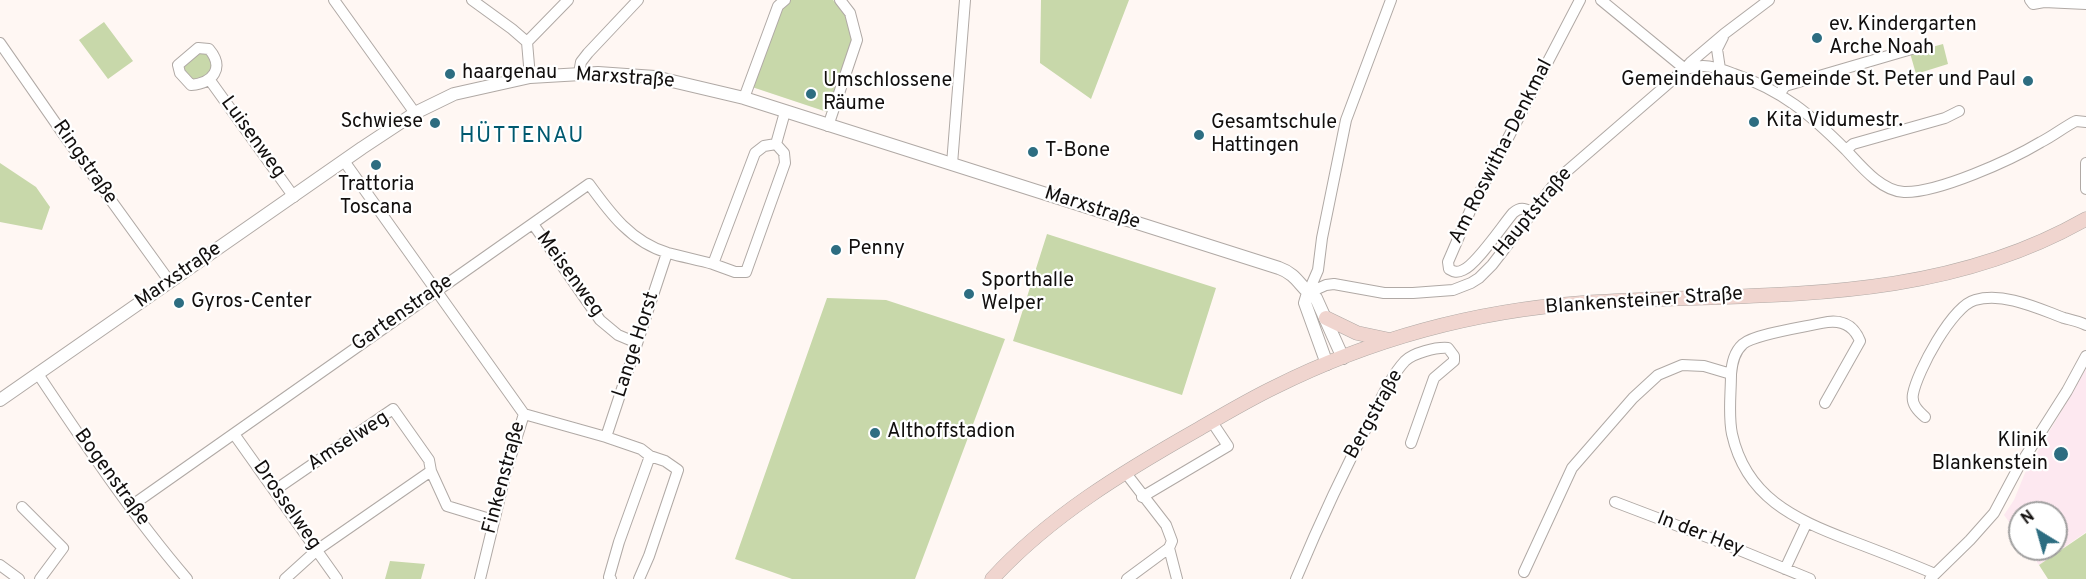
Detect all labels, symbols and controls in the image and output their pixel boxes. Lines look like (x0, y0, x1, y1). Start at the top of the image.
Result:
place label: ev. Kindergarten Arche Noah (1829, 14, 1977, 61)
marker: ev. Kindergarten Arche Noah (1810, 31, 1824, 45)
street label: Am Roswitha-Denkmal (1445, 56, 1559, 248)
place label: haargenau (462, 62, 557, 86)
street label: Marxstraße (575, 64, 675, 94)
marker: haargenau (443, 67, 457, 81)
place label: Gemeindehaus Gemeinde St. Peter und Paul (1621, 69, 2016, 93)
place label: Umschlossene Räume (823, 70, 952, 117)
marker: Gemeindehaus Gemeinde St. Peter und Paul (2021, 74, 2035, 88)
marker: Umschlossene Räume (804, 87, 818, 101)
street label: Luisenweg (214, 92, 290, 184)
place label: Kita Vidumestr. (1766, 110, 1903, 134)
place label: Schwiese (340, 111, 423, 135)
place label: Gesamtschule Hattingen (1211, 112, 1337, 159)
marker: Kita Vidumestr. (1747, 115, 1761, 129)
street label: Ringstraße (46, 116, 122, 210)
marker: Schwiese (428, 116, 442, 130)
district label: HÜTTENAU (459, 125, 585, 151)
marker: Gesamtschule Hattingen (1192, 128, 1206, 142)
place label: T-Bone (1045, 140, 1110, 164)
marker: T-Bone (1026, 145, 1040, 159)
marker: Trattoria Toscana (369, 158, 383, 172)
street label: Hauptstraße (1490, 163, 1578, 263)
place label: Trattoria Toscana (338, 174, 414, 221)
street label: Marxstraße (1041, 182, 1143, 236)
street label: Meisenweg (530, 228, 608, 322)
street label: Marxstraße (131, 238, 227, 314)
place label: Penny (848, 238, 905, 262)
marker: Penny (829, 243, 843, 257)
street label: Gartenstraße (348, 270, 458, 358)
place label: Sporthalle Welper (981, 270, 1074, 317)
street label: Blankensteiner Straße (1544, 283, 1744, 321)
marker: Sporthalle Welper (962, 287, 976, 301)
street label: Lange Horst (609, 289, 665, 401)
place label: Gyros-Center (191, 291, 312, 315)
marker: Gyros-Center (172, 296, 186, 310)
street label: Bergstraße (1341, 366, 1409, 464)
street label: Amselweg (304, 407, 394, 477)
street label: Finkenstraße (478, 419, 532, 537)
place label: Althoffstadion (887, 421, 1015, 445)
street label: Bogenstraße (68, 425, 154, 531)
marker: Althoffstadion (868, 426, 882, 440)
place label: Klinik Blankenstein (1932, 430, 2048, 477)
marker: Klinik Blankenstein (2052, 445, 2070, 463)
street label: Drosselweg (247, 457, 325, 555)
north arrow (2008, 501, 2068, 561)
street label: In der Hey (1653, 507, 1747, 563)
text: N (2018, 507, 2039, 530)

